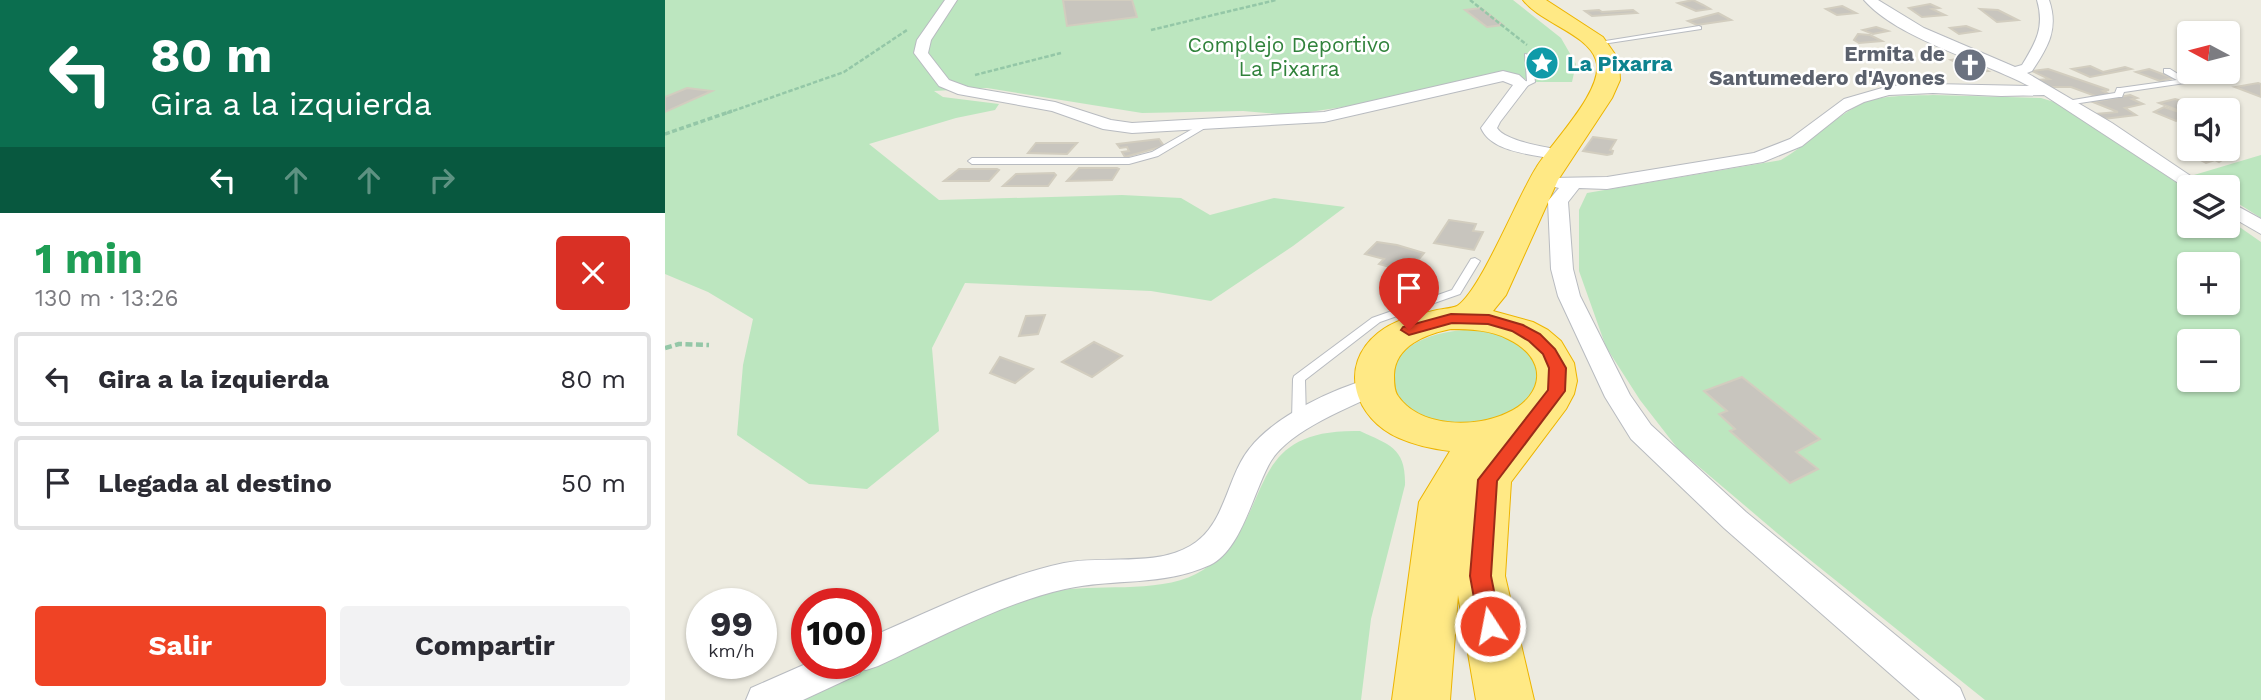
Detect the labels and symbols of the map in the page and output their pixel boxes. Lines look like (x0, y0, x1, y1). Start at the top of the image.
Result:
north arrow (2177, 21, 2240, 84)
park label: Complejo Deportivo La Pixarra (1188, 32, 1390, 81)
place label: Ermita de Santumedero d'Ayones (1709, 41, 1945, 90)
place icon: La Pixarra (1523, 44, 1561, 82)
church icon: Ermita de Santumedero d'Ayones (1951, 46, 1989, 84)
place label: La Pixarra (1567, 51, 1673, 76)
pin (1379, 258, 1439, 330)
speed limit sign: 100 (791, 588, 882, 679)
position arrow (1453, 589, 1527, 663)

